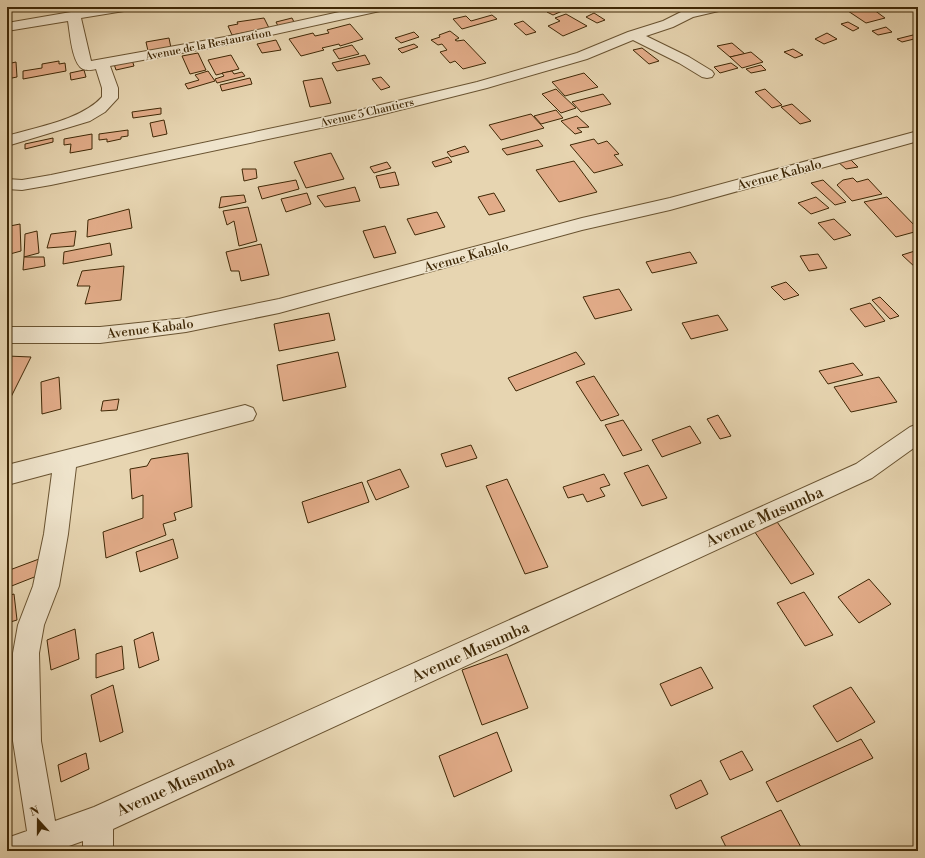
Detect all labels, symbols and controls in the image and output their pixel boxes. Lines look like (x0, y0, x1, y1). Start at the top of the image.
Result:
street label: Avenue de la Restauration (143, 26, 273, 64)
street label: Avenue 5 Chantiers (318, 95, 416, 131)
street label: Avenue Kabalo (734, 156, 823, 194)
street label: Avenue Kabalo (421, 238, 510, 276)
street label: Avenue Kabalo (105, 316, 194, 342)
street label: Avenue Musumba (702, 482, 827, 552)
street label: Avenue Musumba (408, 617, 533, 687)
street label: Avenue Musumba (113, 751, 238, 821)
north arrow (18, 800, 58, 840)
text: N (28, 803, 42, 820)

